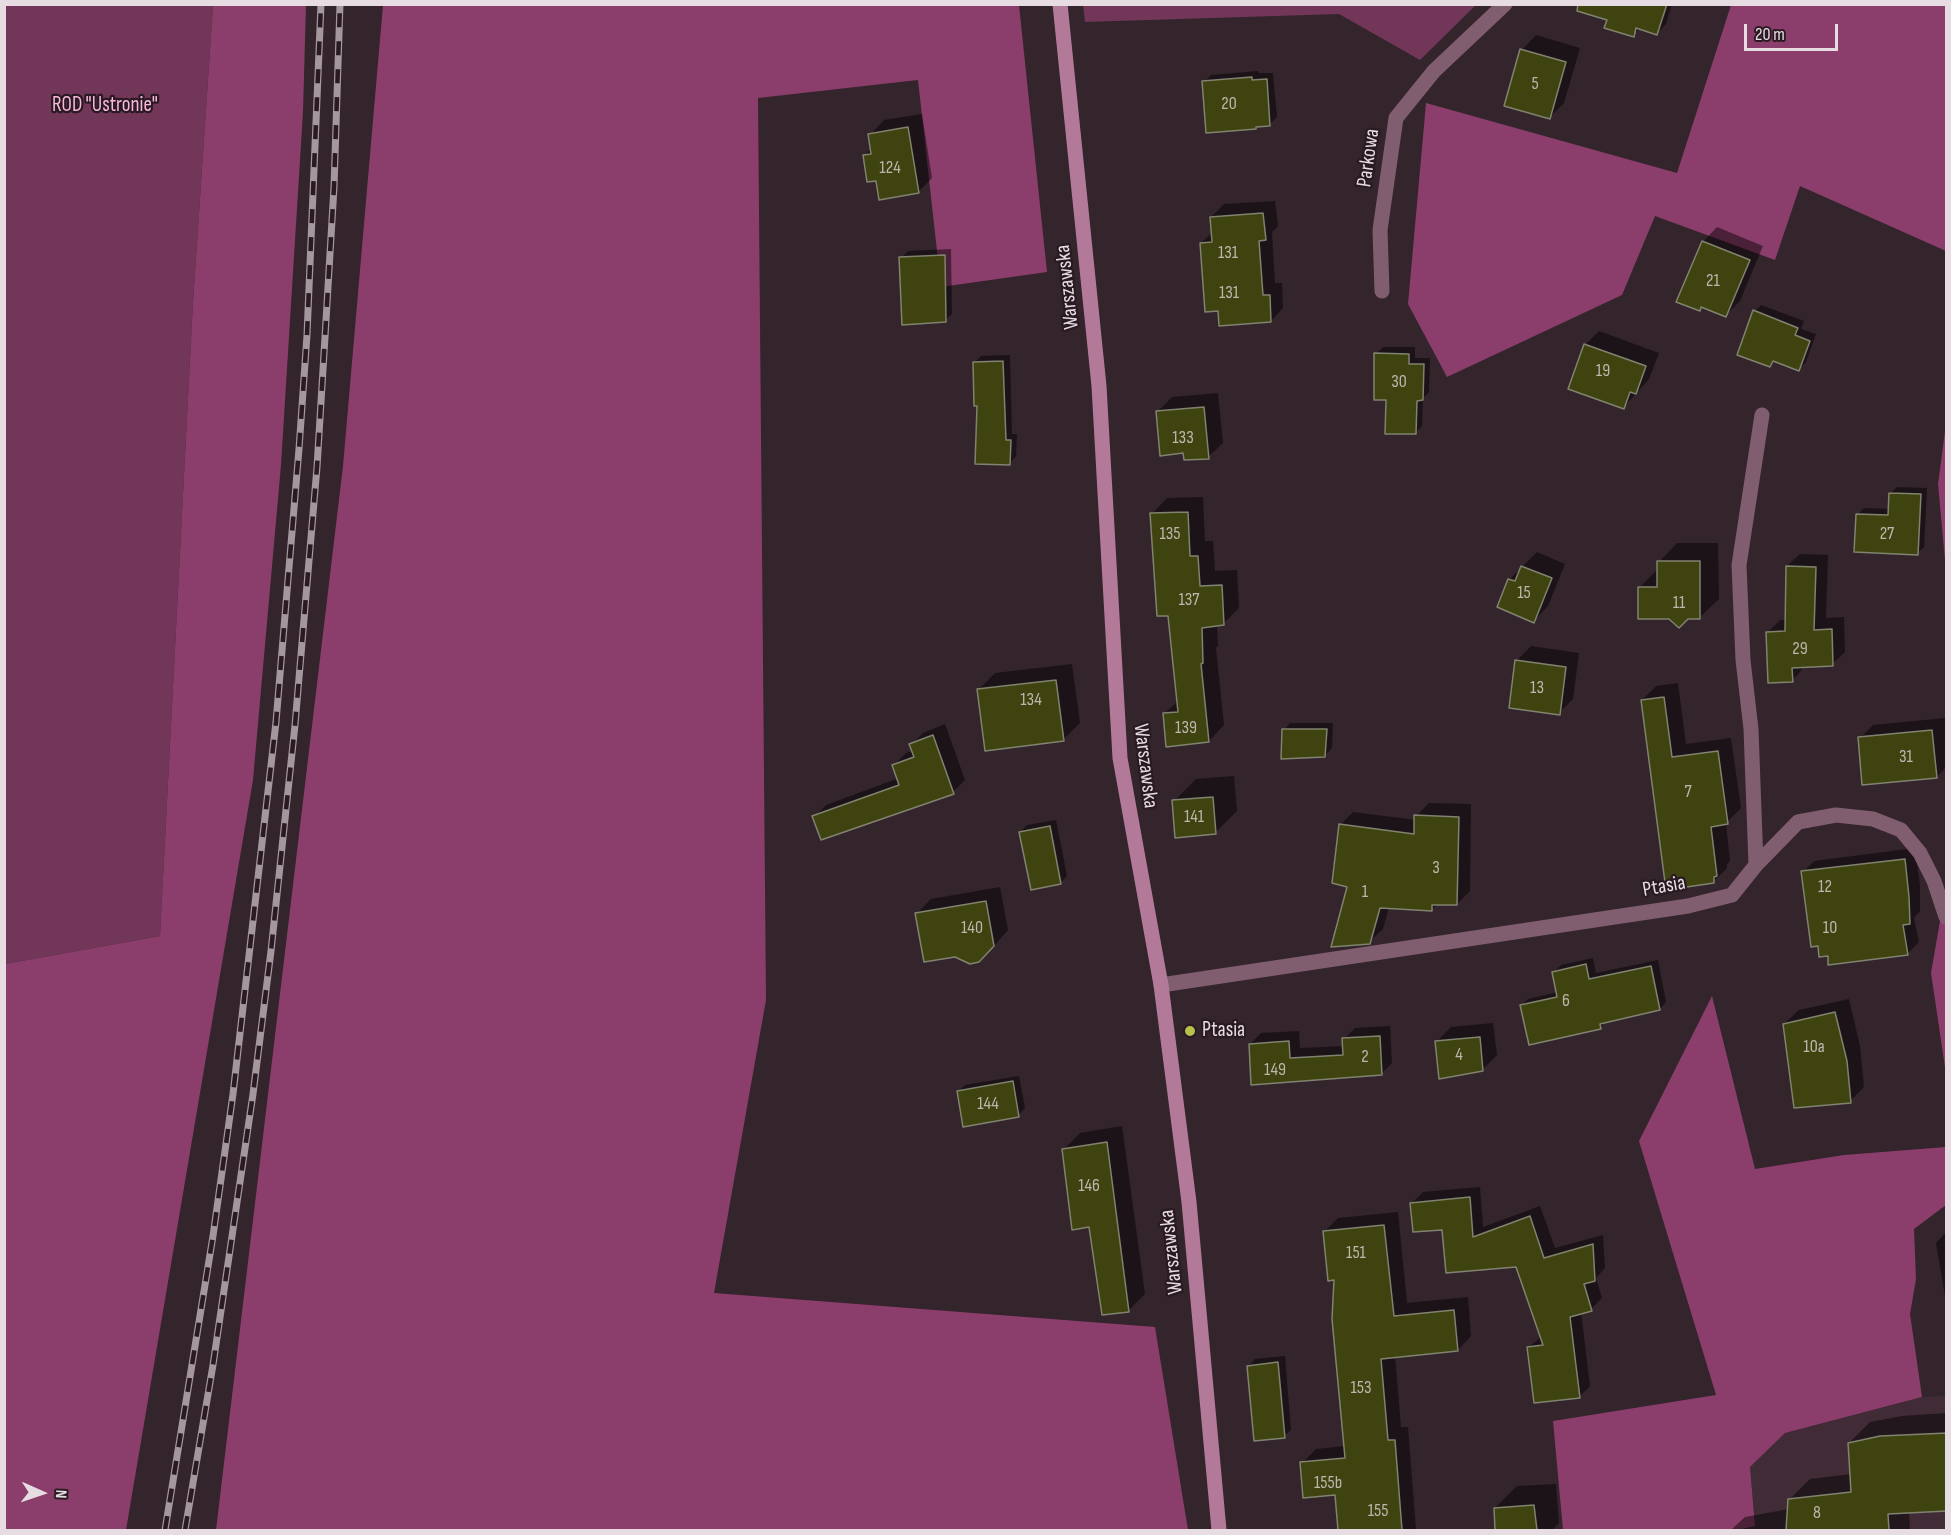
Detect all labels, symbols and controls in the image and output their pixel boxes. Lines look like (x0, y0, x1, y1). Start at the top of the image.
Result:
scale bar (1747, 12, 1842, 50)
text: 20 m (1755, 24, 1785, 45)
house number: 5 (1531, 73, 1539, 95)
park label: ROD "Ustronie" (52, 93, 158, 119)
house number: 20 (1221, 93, 1237, 115)
street label: Parkowa (1352, 127, 1386, 189)
house number: 124 (879, 157, 901, 179)
house number: 131 (1218, 242, 1238, 264)
street label: Warszawska (1051, 243, 1085, 331)
house number: 21 (1706, 270, 1720, 292)
house number: 131 (1219, 282, 1239, 304)
house number: 19 (1596, 360, 1610, 382)
house number: 30 (1391, 371, 1407, 393)
house number: 133 (1172, 427, 1194, 449)
house number: 135 (1159, 523, 1181, 545)
house number: 27 (1880, 523, 1894, 545)
house number: 15 (1517, 582, 1531, 604)
house number: 137 (1178, 589, 1200, 611)
house number: 11 (1673, 592, 1685, 614)
house number: 29 (1792, 638, 1808, 660)
house number: 13 (1530, 677, 1544, 699)
house number: 134 (1020, 689, 1042, 711)
house number: 139 (1175, 717, 1197, 739)
street label: Warszawska (1127, 722, 1163, 810)
house number: 31 (1899, 746, 1913, 768)
house number: 7 (1684, 781, 1692, 803)
house number: 141 (1184, 806, 1204, 828)
house number: 3 (1432, 857, 1440, 879)
street label: Ptasia (1641, 871, 1687, 903)
house number: 12 (1818, 876, 1832, 898)
house number: 1 (1362, 881, 1368, 903)
house number: 140 (961, 917, 983, 939)
house number: 10 (1823, 917, 1837, 939)
house number: 6 (1562, 990, 1570, 1012)
place label: Ptasia (1202, 1018, 1245, 1044)
marker: Ptasia (1183, 1024, 1197, 1038)
house number: 10a (1803, 1036, 1825, 1058)
house number: 4 (1455, 1044, 1463, 1066)
house number: 2 (1361, 1046, 1369, 1068)
house number: 149 (1264, 1059, 1286, 1081)
house number: 144 (977, 1093, 999, 1115)
house number: 146 (1078, 1175, 1100, 1197)
street label: Warszawska (1155, 1208, 1189, 1296)
house number: 151 (1346, 1242, 1366, 1264)
house number: 153 (1350, 1377, 1372, 1399)
north arrow (12, 1463, 72, 1523)
house number: 155b (1314, 1472, 1342, 1494)
text: N (51, 1489, 70, 1499)
house number: 155 (1368, 1500, 1388, 1522)
house number: 8 (1813, 1502, 1821, 1524)

